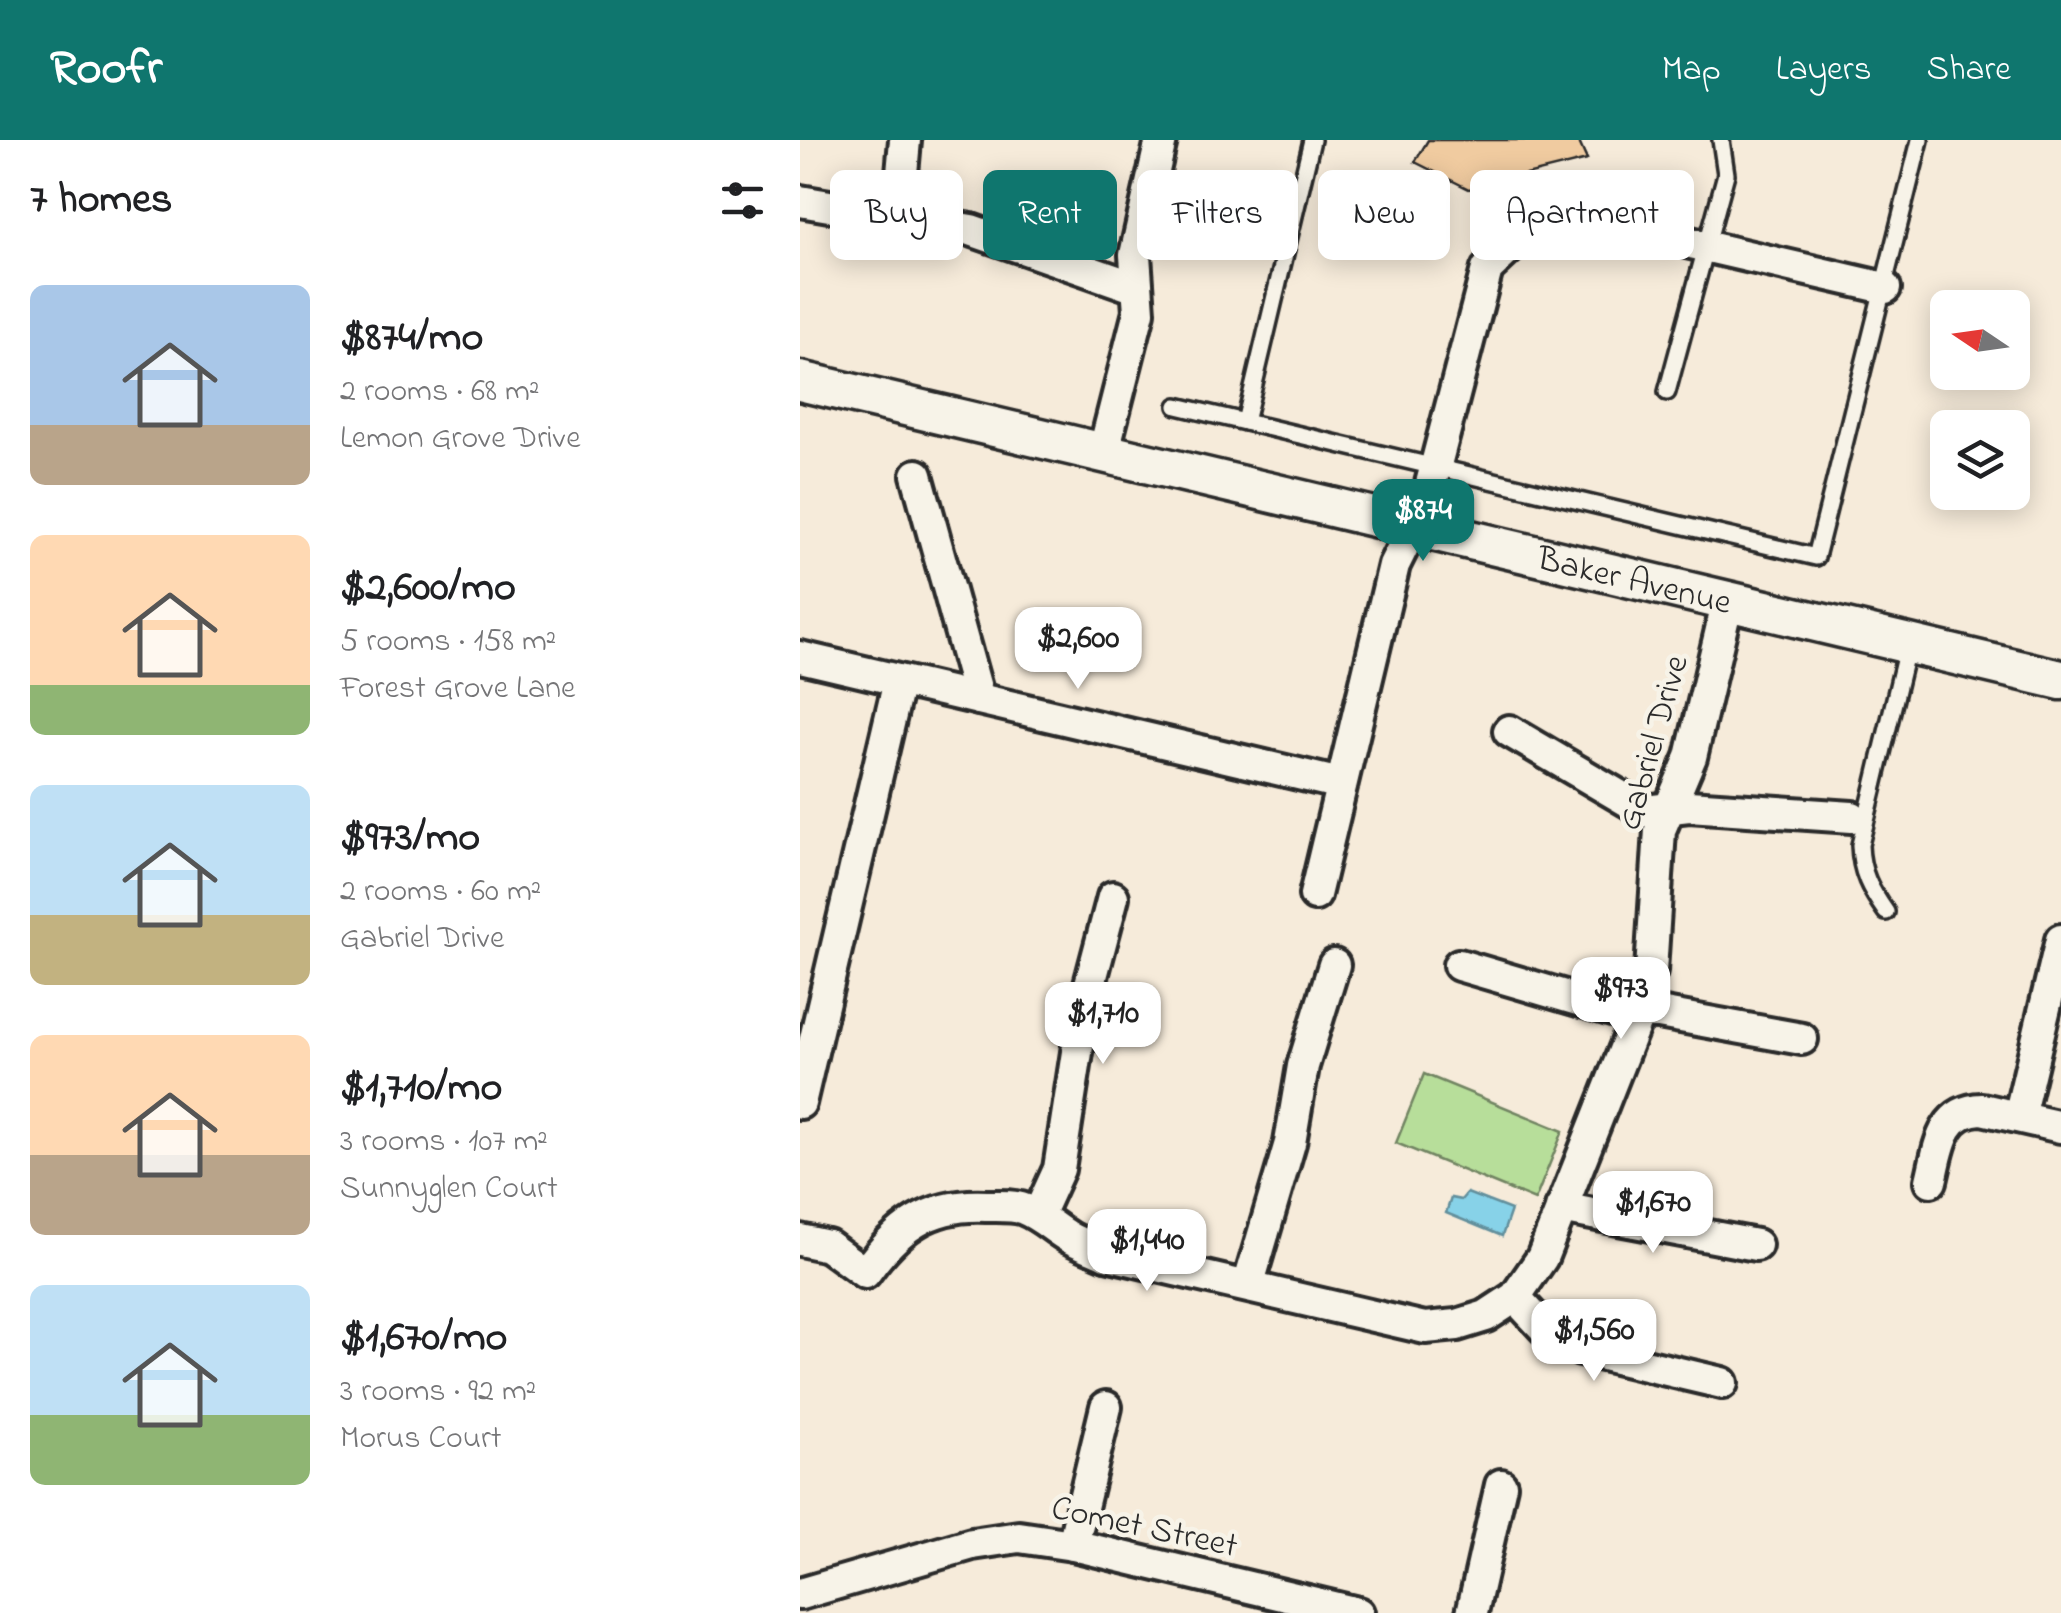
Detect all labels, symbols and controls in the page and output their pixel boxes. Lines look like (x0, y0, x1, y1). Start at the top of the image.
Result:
text: Roofr (50, 35, 162, 105)
text: Map (1662, 45, 1721, 96)
text: Layers (1776, 45, 1871, 96)
text: Share (1926, 45, 2011, 96)
text: 7 homes (30, 170, 172, 231)
chip: Buy (830, 170, 963, 260)
chip: Rent (983, 170, 1117, 260)
chip: Filters (1137, 170, 1298, 260)
chip: New (1318, 170, 1450, 260)
chip: Apartment (1470, 170, 1694, 260)
icon: filters (715, 173, 770, 228)
north arrow (1930, 290, 2030, 390)
map controls (1930, 290, 2030, 510)
text: $874/mo (340, 308, 483, 369)
icon: home (110, 325, 230, 445)
text: 2 rooms · 68 m² (340, 369, 539, 416)
button: layers (1930, 410, 2030, 510)
text: Lemon Grove Drive (340, 416, 581, 463)
pin: $874 (1364, 479, 1482, 564)
text: $874 (1394, 488, 1452, 535)
street label: Baker Avenue (1531, 534, 1736, 630)
text: $2,600/mo (340, 558, 516, 619)
icon: home (110, 575, 230, 695)
pin: $2,600 (997, 607, 1159, 692)
text: $2,600 (1037, 616, 1119, 663)
text: 5 rooms · 158 m² (340, 619, 556, 666)
street label: Gabriel Drive (1605, 649, 1704, 836)
text: Forest Grove Lane (340, 666, 575, 713)
text: $973/mo (340, 808, 480, 869)
icon: home (110, 825, 230, 945)
text: 2 rooms · 60 m² (340, 869, 541, 916)
text: Gabriel Drive (340, 916, 504, 963)
pin: $973 (1562, 957, 1680, 1042)
text: $973 (1593, 966, 1649, 1013)
pin: $1,710 (1022, 982, 1184, 1067)
text: $1,710 (1067, 991, 1139, 1038)
text: $1,710/mo (340, 1058, 502, 1119)
icon: home (110, 1075, 230, 1195)
text: 3 rooms · 107 m² (340, 1119, 548, 1166)
text: Sunnyglen Court (340, 1166, 558, 1213)
pin: $1,670 (1572, 1171, 1734, 1256)
text: $1,670 (1615, 1180, 1691, 1227)
pin: $1,440 (1066, 1209, 1228, 1294)
text: $1,440 (1109, 1218, 1185, 1265)
pin: $1,560 (1513, 1299, 1675, 1384)
text: $1,670/mo (340, 1308, 507, 1369)
text: $1,560 (1553, 1308, 1635, 1355)
icon: home (110, 1325, 230, 1445)
text: 3 rooms · 92 m² (340, 1369, 536, 1416)
text: Morus Court (340, 1416, 502, 1463)
street label: Comet Street (1047, 1484, 1242, 1573)

